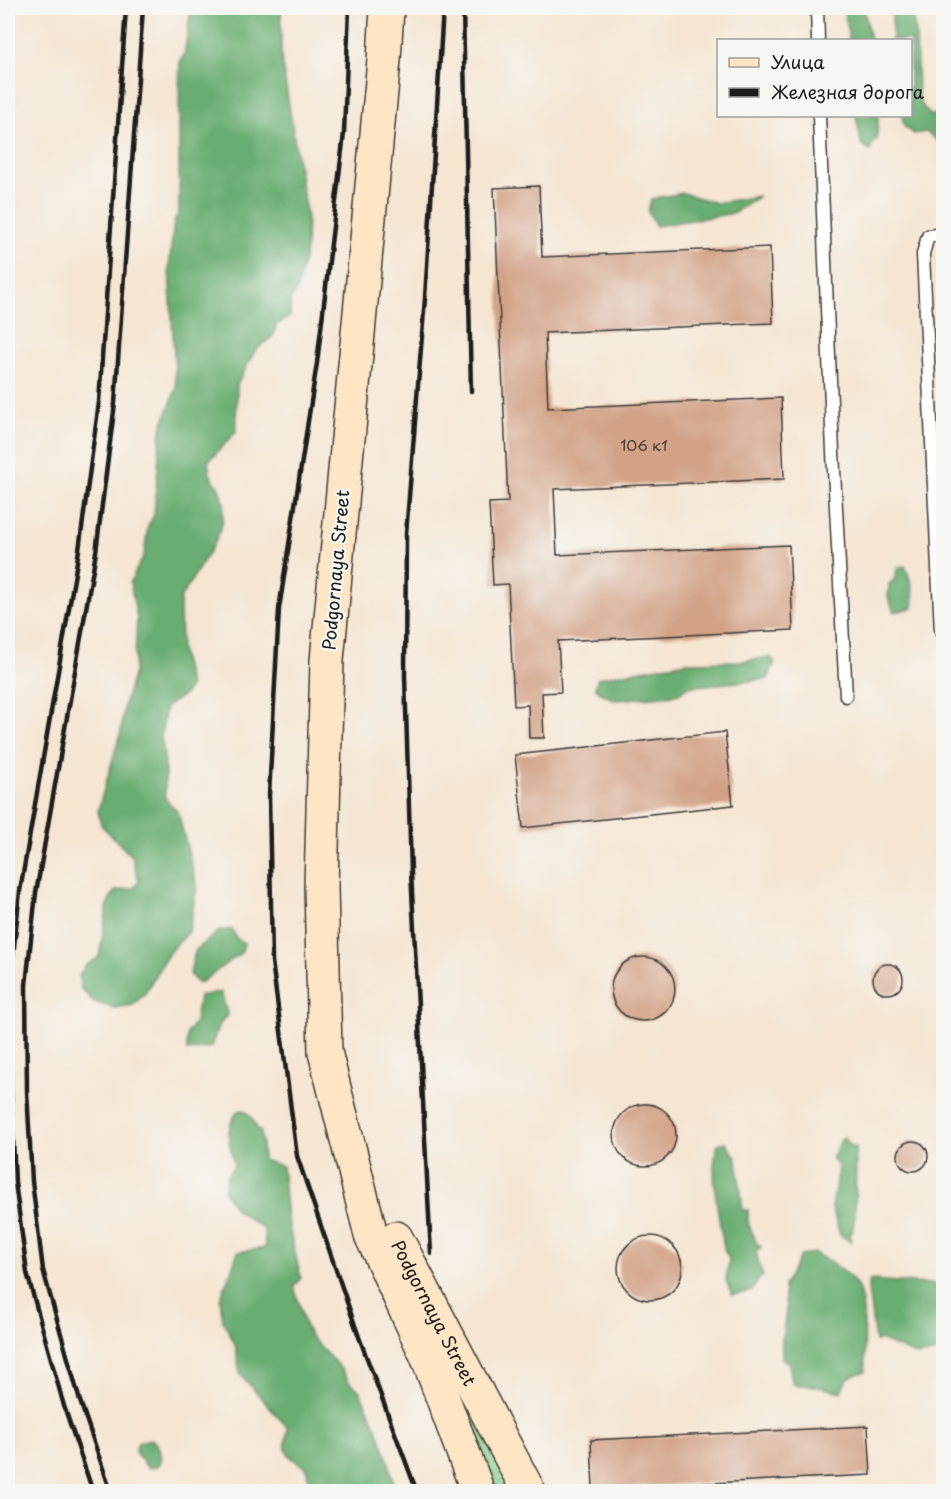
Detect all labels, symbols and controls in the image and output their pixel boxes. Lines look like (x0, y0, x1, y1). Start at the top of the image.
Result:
legend (717, 39, 912, 117)
text: Улица (771, 48, 825, 75)
text: Железная дорога (771, 78, 925, 105)
house number: 106 к1 (620, 433, 668, 456)
street label: Podgornaya Street (315, 489, 355, 651)
street label: Podgornaya Street (386, 1235, 484, 1390)

